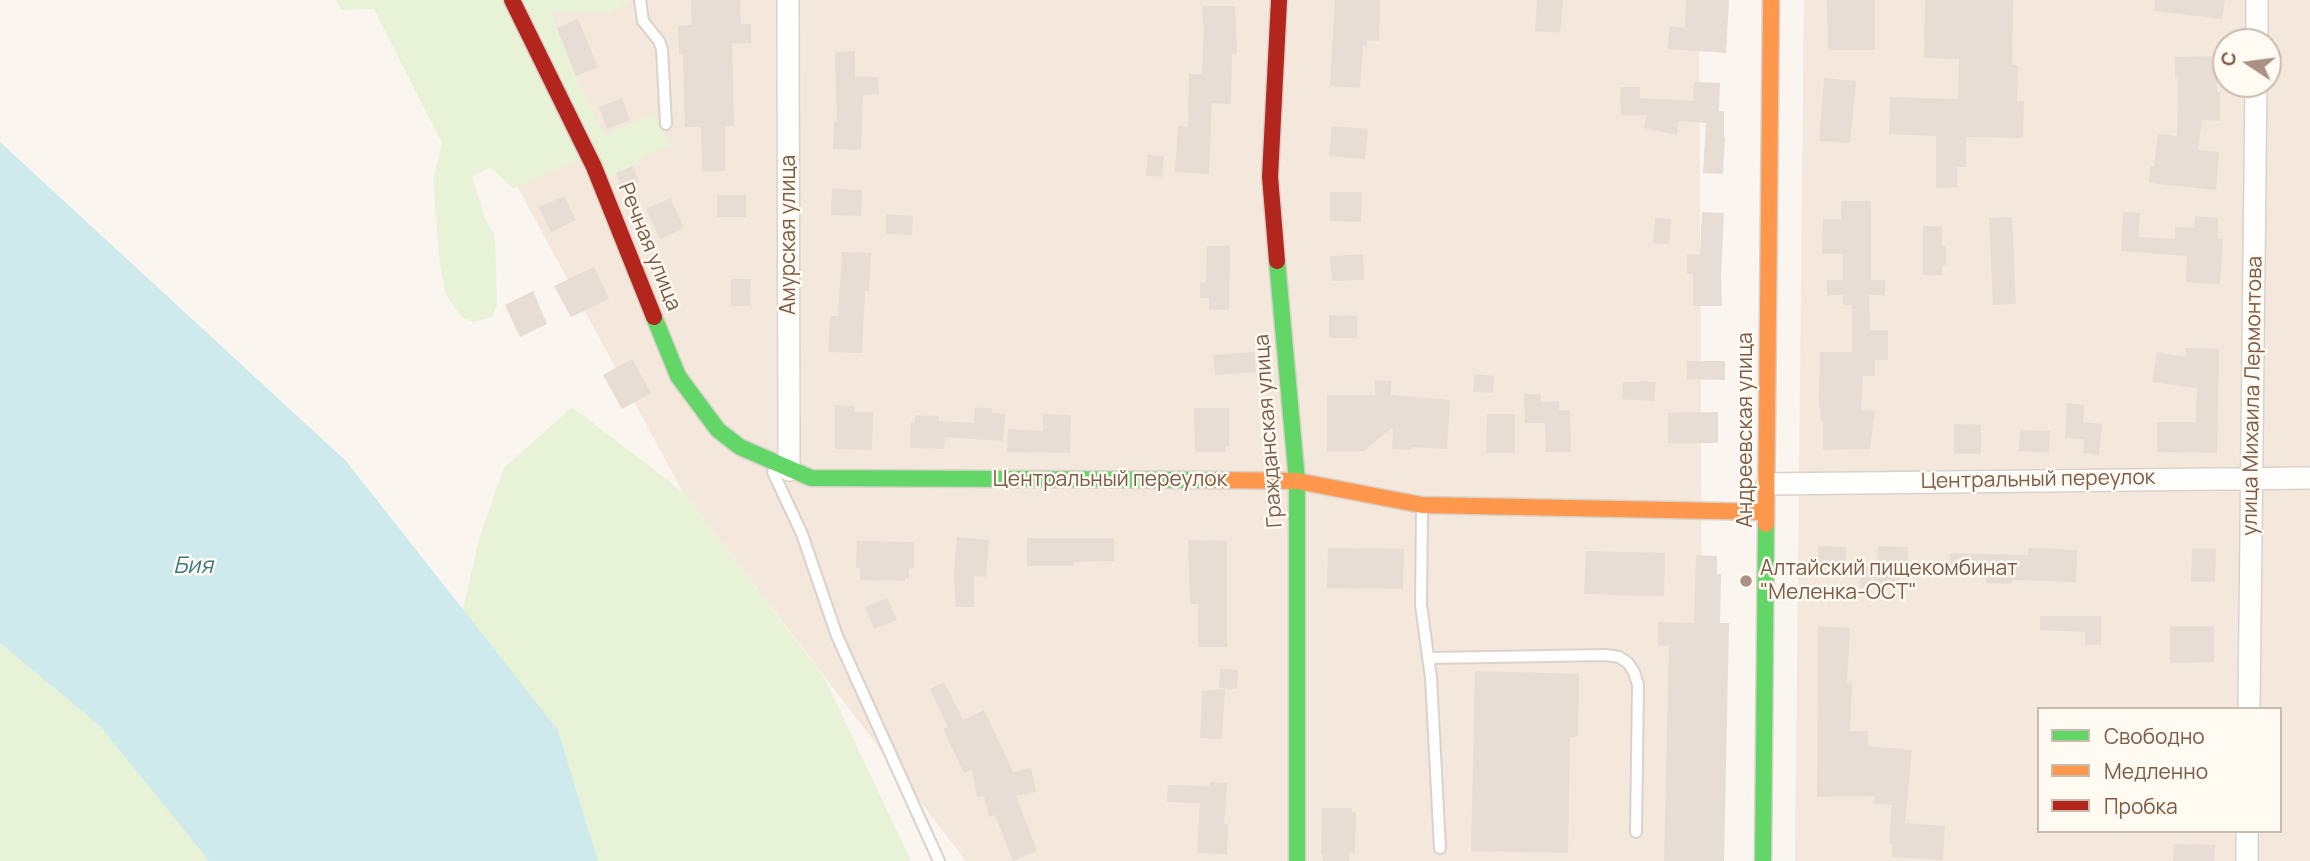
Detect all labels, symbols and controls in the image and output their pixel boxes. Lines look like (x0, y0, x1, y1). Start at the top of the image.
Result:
north arrow (2212, 28, 2282, 98)
text: С (2214, 49, 2243, 69)
street label: Амурская улица (776, 155, 802, 315)
street label: Речная улица (612, 179, 686, 315)
street label: улица Михаила Лермонтова (2238, 256, 2268, 536)
street label: Андреевская улица (1733, 332, 1759, 528)
street label: Гражданская улица (1250, 333, 1288, 529)
street label: Центральный переулок (1921, 465, 2155, 495)
street label: Центральный переулок (993, 467, 1227, 493)
water label: Бия (173, 553, 213, 581)
place label: Алтайский пищекомбинат "Меленка-ОСТ" (1760, 556, 2018, 606)
marker: Алтайский пищекомбинат "Меленка-ОСТ" (1738, 573, 1754, 589)
legend (2037, 707, 2282, 833)
text: Свободно (2104, 722, 2205, 750)
text: Медленно (2104, 757, 2208, 785)
text: Пробка (2104, 792, 2178, 820)

